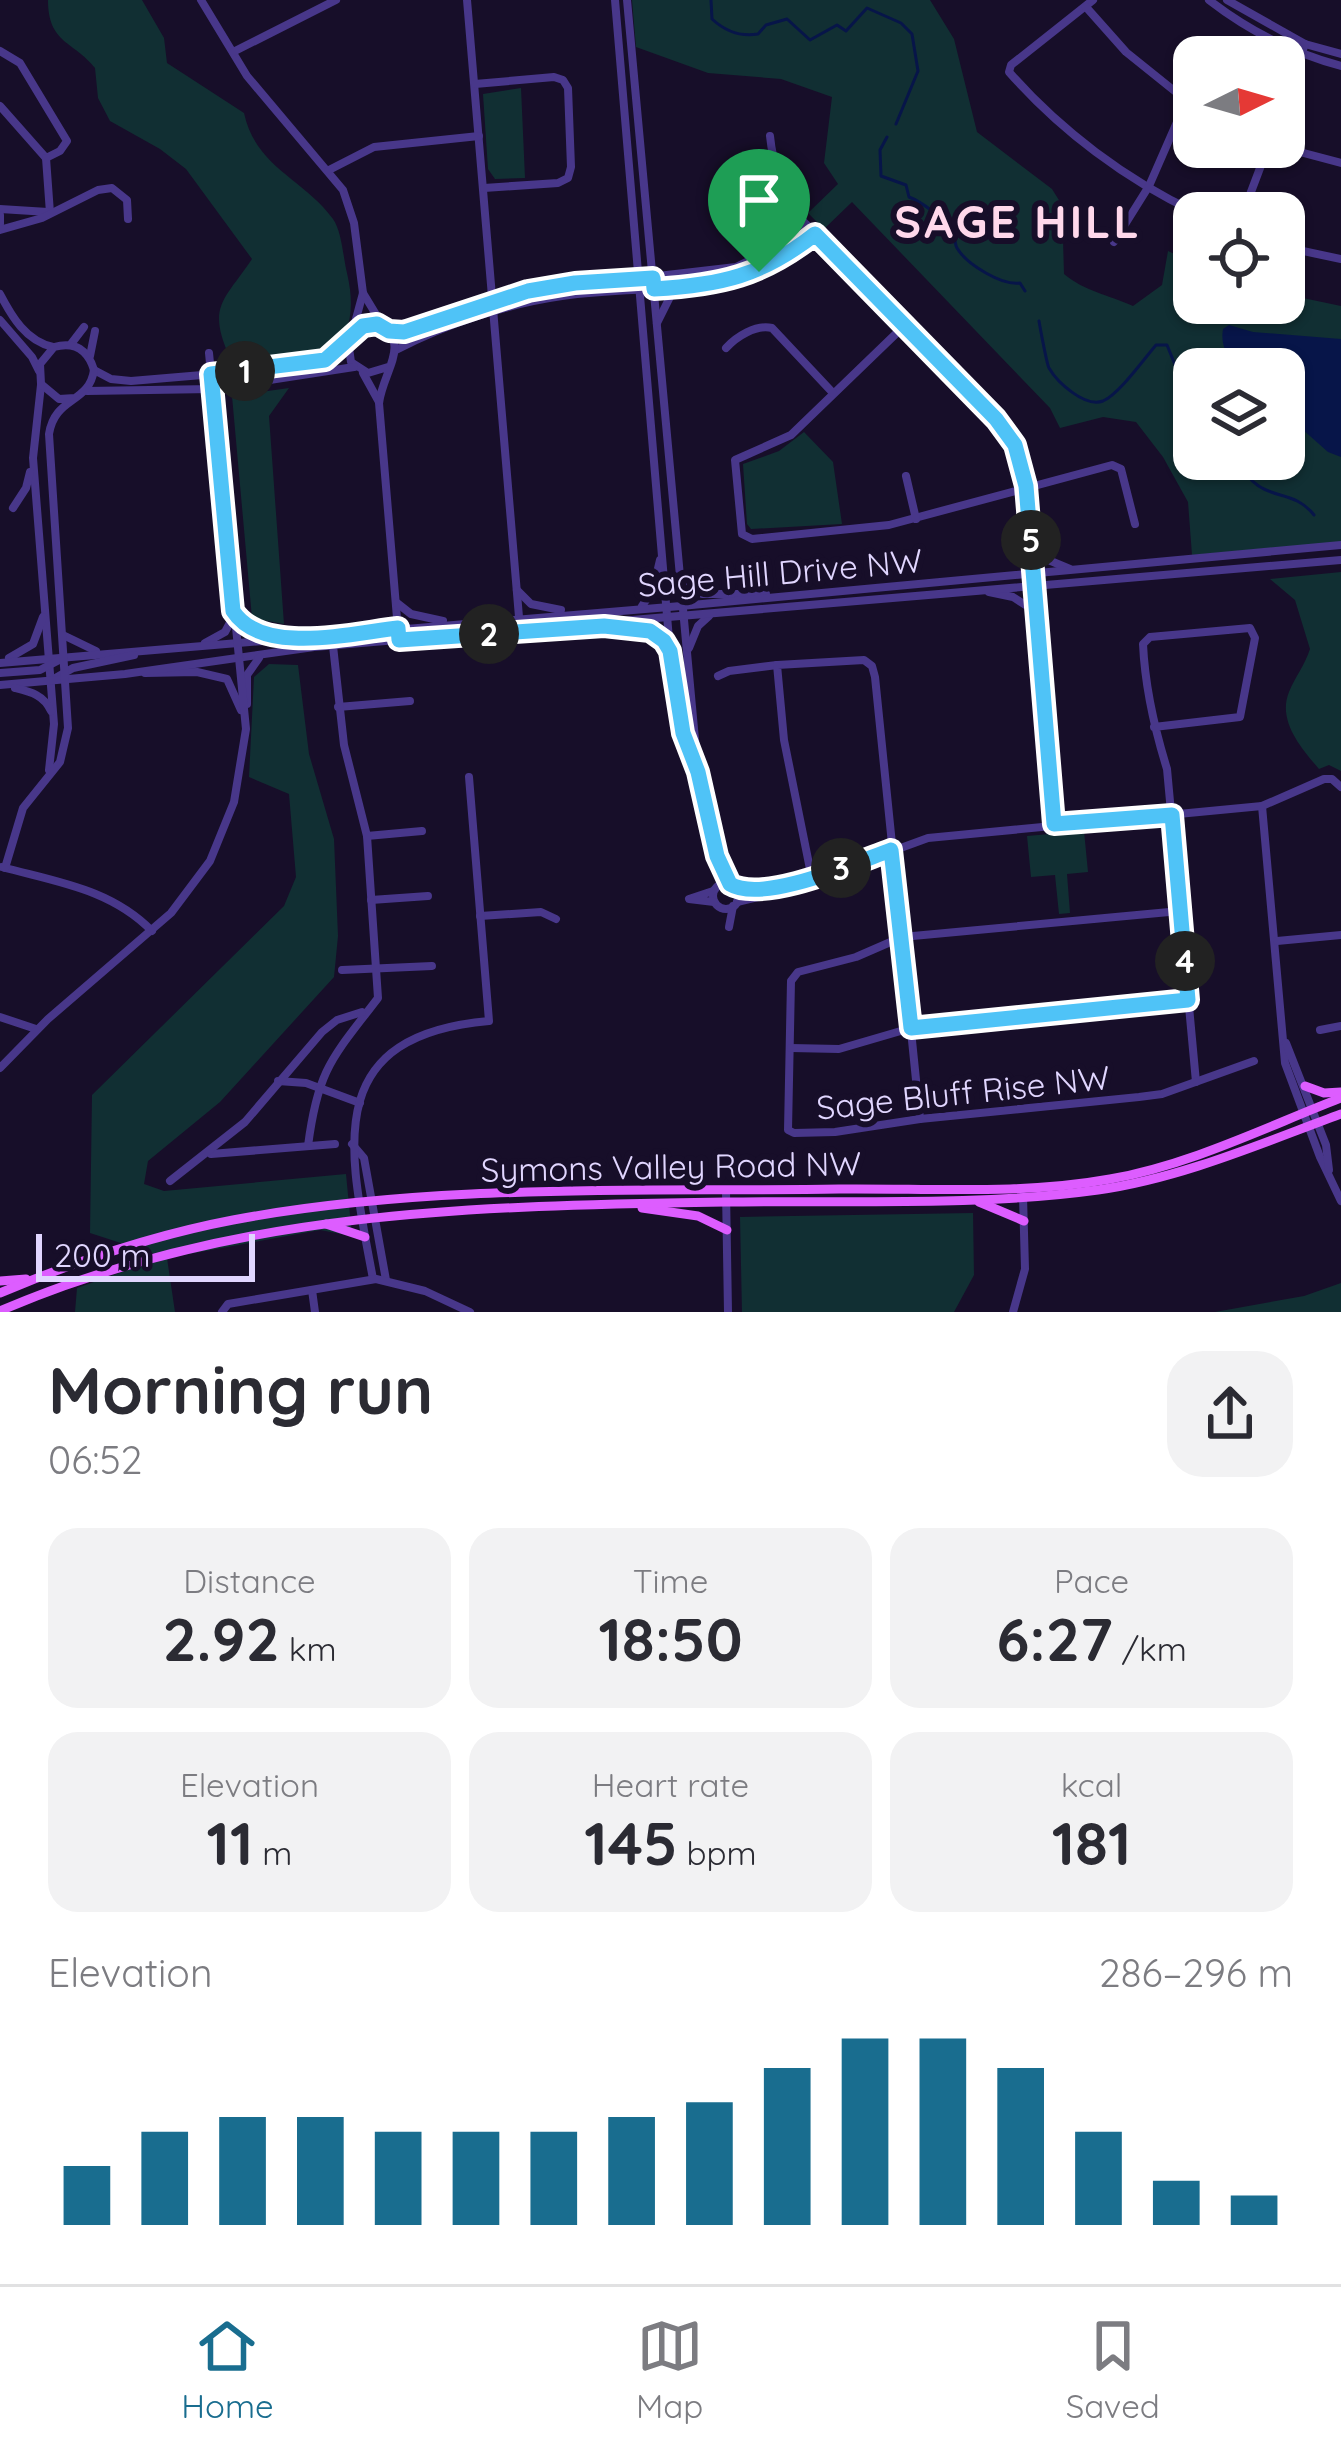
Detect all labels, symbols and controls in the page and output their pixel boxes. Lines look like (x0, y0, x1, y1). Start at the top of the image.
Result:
north arrow (1173, 36, 1305, 168)
map controls (1173, 36, 1305, 480)
pin (708, 149, 810, 272)
icon: arrive (726, 167, 792, 233)
button: locate (1173, 192, 1305, 324)
district label: SAGE HILL (894, 193, 1142, 249)
pin: 1 (215, 341, 275, 401)
button: layers (1173, 348, 1305, 480)
text: 1 (239, 350, 251, 391)
pin: 5 (1001, 510, 1061, 570)
text: 5 (1021, 519, 1041, 560)
street label: Sage Hill Drive NW (636, 539, 924, 605)
pin: 2 (459, 604, 519, 664)
text: 2 (480, 613, 498, 654)
pin: 3 (811, 838, 871, 898)
text: 3 (832, 847, 850, 888)
pin: 4 (1155, 931, 1215, 991)
text: 4 (1175, 940, 1195, 981)
street label: Sage Bluff Rise NW (814, 1056, 1112, 1128)
street label: Symons Valley Road NW (481, 1142, 861, 1190)
scale bar (36, 1228, 255, 1281)
text: 200 m (54, 1234, 151, 1275)
text: Morning run (48, 1348, 433, 1431)
button: share (1167, 1351, 1293, 1477)
text: 06:52 (48, 1435, 142, 1484)
text: Distance (183, 1560, 316, 1601)
text: Time (633, 1560, 708, 1601)
text: Pace (1054, 1560, 1129, 1601)
text: 2.92 (162, 1601, 280, 1676)
text: 18:50 (599, 1601, 743, 1676)
text: 6:27 (996, 1601, 1113, 1676)
text: km (280, 1628, 337, 1669)
text: /km (1113, 1628, 1187, 1669)
text: Elevation (180, 1764, 319, 1805)
text: Heart rate (592, 1764, 749, 1805)
text: kcal (1061, 1764, 1122, 1805)
text: 11 (207, 1805, 253, 1880)
text: 145 (584, 1805, 678, 1880)
text: 181 (1052, 1805, 1131, 1880)
text: m (253, 1832, 292, 1873)
text: bpm (678, 1832, 757, 1873)
text: Elevation (48, 1948, 212, 1997)
text: 286–296 m (1099, 1948, 1293, 1997)
tab: Home (181, 2313, 274, 2426)
tab: Map (636, 2313, 703, 2426)
tab: Saved (1066, 2313, 1160, 2426)

